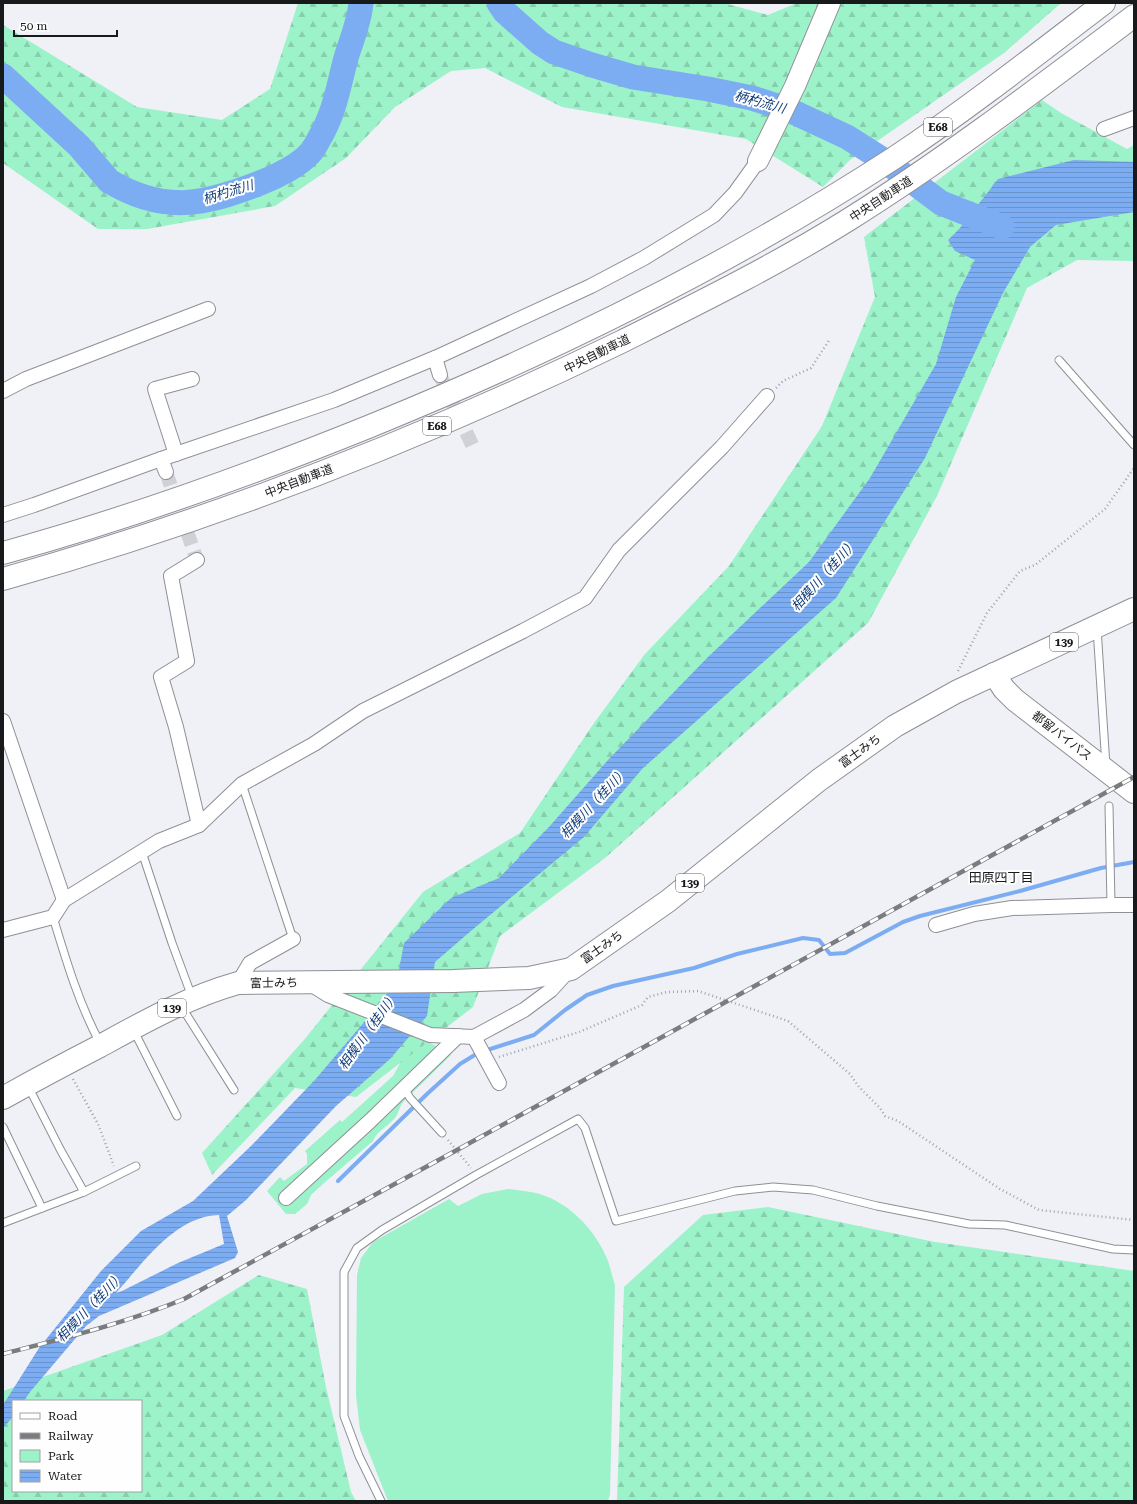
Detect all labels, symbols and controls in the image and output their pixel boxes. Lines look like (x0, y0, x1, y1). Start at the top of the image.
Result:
scale bar (14, 12, 117, 38)
text: 50 m (20, 19, 47, 33)
water label: 柄杓流川 (733, 88, 789, 116)
road number: E68 (924, 118, 952, 136)
street label: 中央自動車道 (847, 174, 915, 224)
water label: 柄杓流川 (201, 177, 257, 207)
street label: 中央自動車道 (562, 332, 632, 376)
road number: E68 (423, 417, 451, 435)
street label: 中央自動車道 (263, 462, 335, 500)
water label: 相模川（桂川） (788, 536, 860, 614)
road number: 139 (1050, 633, 1078, 651)
street label: 都留バイパス (1029, 708, 1095, 764)
street label: 富士みち (836, 731, 884, 771)
water label: 相模川（桂川） (557, 765, 631, 841)
district label: 田原四丁目 (968, 870, 1034, 885)
road number: 139 (676, 874, 704, 892)
street label: 富士みち (578, 927, 626, 967)
street label: 富士みち (250, 976, 298, 990)
water label: 相模川（桂川） (335, 990, 401, 1072)
road number: 139 (158, 999, 186, 1017)
water label: 相模川（桂川） (53, 1269, 127, 1345)
legend (12, 1400, 142, 1492)
text: Road (48, 1409, 78, 1423)
text: Railway (48, 1429, 94, 1443)
text: Park (48, 1449, 75, 1463)
text: Water (48, 1469, 82, 1483)

